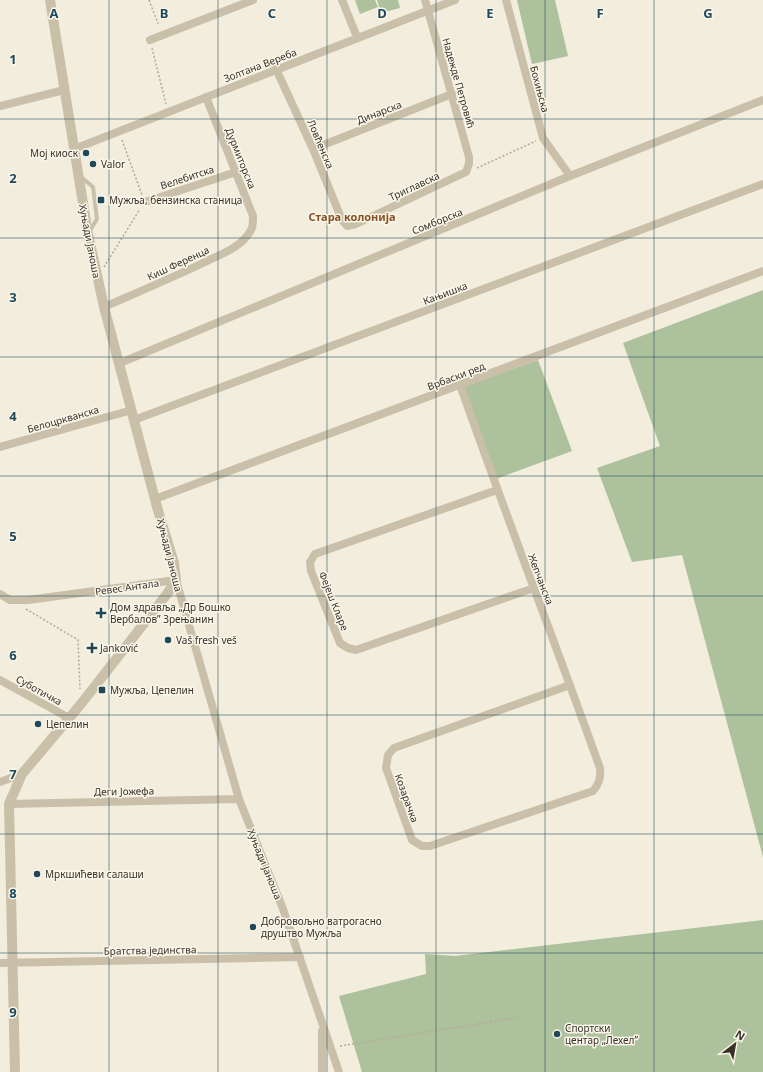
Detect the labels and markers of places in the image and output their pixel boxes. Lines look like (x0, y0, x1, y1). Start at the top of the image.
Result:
place label: Мој киоск (30, 146, 79, 160)
marker: Мој киоск (81, 148, 91, 158)
place label: Valor (101, 157, 125, 171)
marker: Valor (88, 159, 98, 169)
place label: Мужља, бензинска станица (109, 193, 242, 207)
marker: Мужља, бензинска станица (96, 195, 106, 205)
place label: Дом здравља „Др Бошко Вербалов” Зрењанин (110, 600, 231, 626)
marker: Дом здравља „Др Бошко Вербалов” Зрењанин (95, 607, 107, 619)
place label: Vaš fresh veš (176, 633, 237, 647)
marker: Vaš fresh veš (163, 635, 173, 645)
place label: Janković (99, 641, 138, 655)
marker: Janković (87, 643, 97, 653)
place label: Мужља, Цепелин (110, 683, 194, 697)
marker: Мужља, Цепелин (97, 685, 107, 695)
place label: Цепелин (46, 717, 89, 731)
marker: Цепелин (33, 719, 43, 729)
place label: Мркшићеви салаши (45, 867, 144, 881)
marker: Мркшићеви салаши (32, 869, 42, 879)
place label: Добровољно ватрогасно друштво Мужља (261, 914, 382, 940)
marker: Добровољно ватрогасно друштво Мужља (248, 922, 258, 932)
place label: Спортски центар „Лехел” (565, 1021, 638, 1047)
marker: Спортски центар „Лехел” (552, 1029, 562, 1039)

